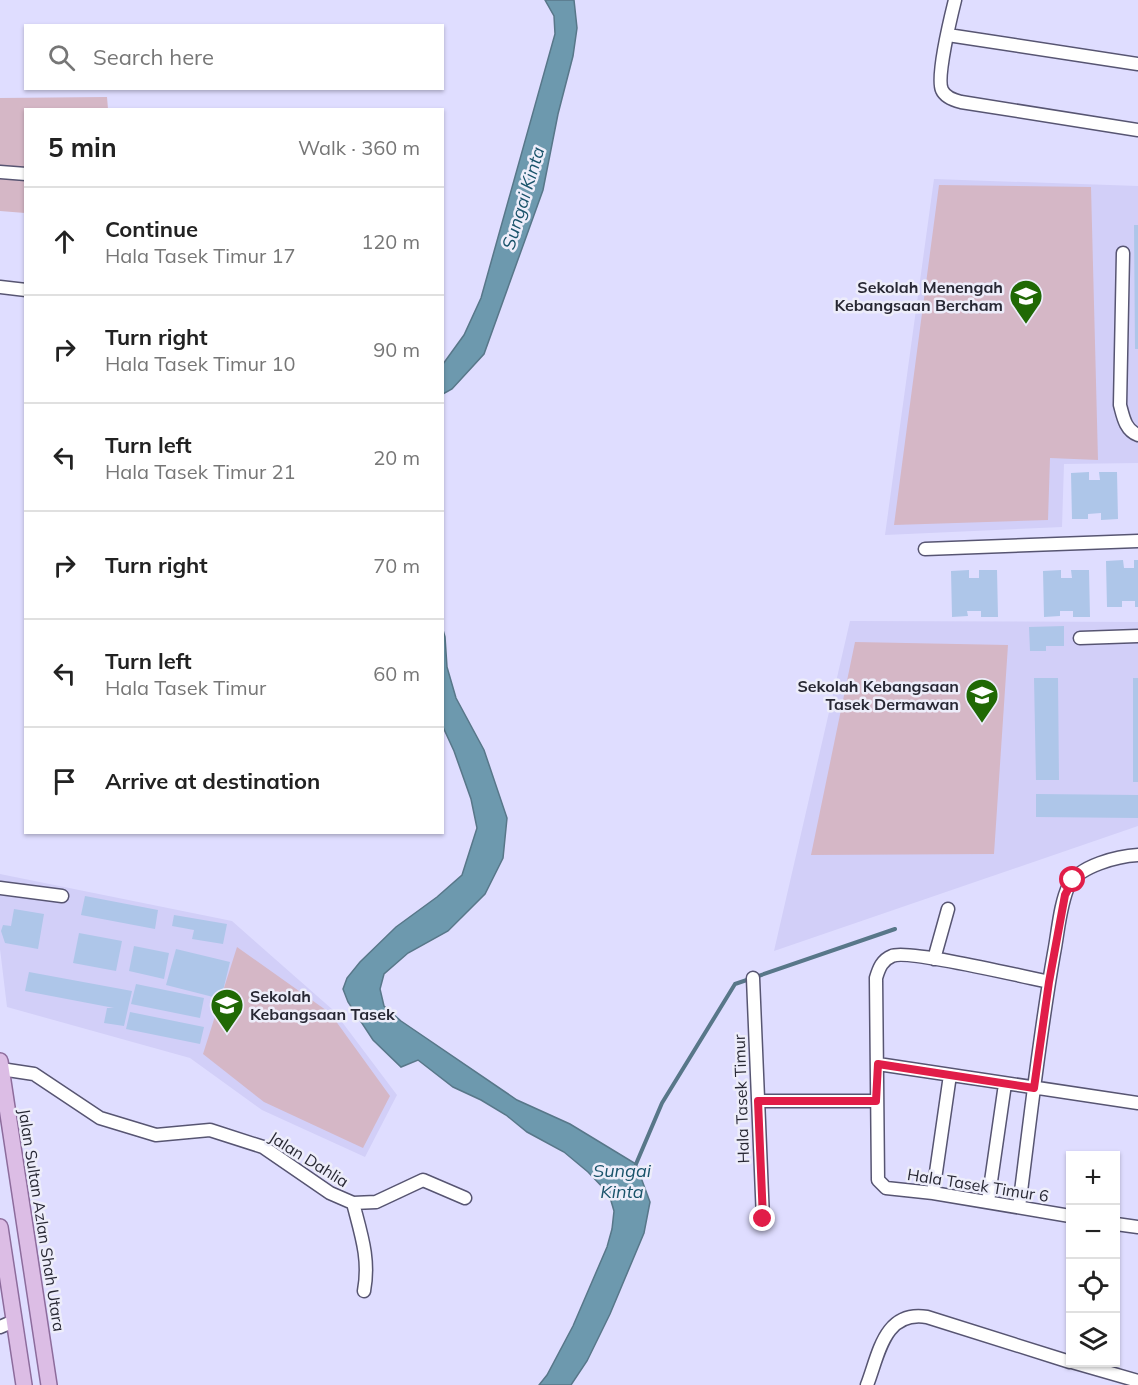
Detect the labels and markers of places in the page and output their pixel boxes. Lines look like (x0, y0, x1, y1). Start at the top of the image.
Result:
place label: Sekolah Menengah Kebangsaan Bercham (834, 277, 1003, 315)
school or university icon: Sekolah Menengah Kebangsaan Bercham (1008, 278, 1044, 325)
place label: Sekolah Kebangsaan Tasek Dermawan (797, 676, 959, 714)
school or university icon: Sekolah Kebangsaan Tasek Dermawan (964, 677, 1000, 724)
place label: Sekolah Kebangsaan Tasek (250, 986, 396, 1024)
school or university icon: Sekolah Kebangsaan Tasek (209, 987, 245, 1034)

